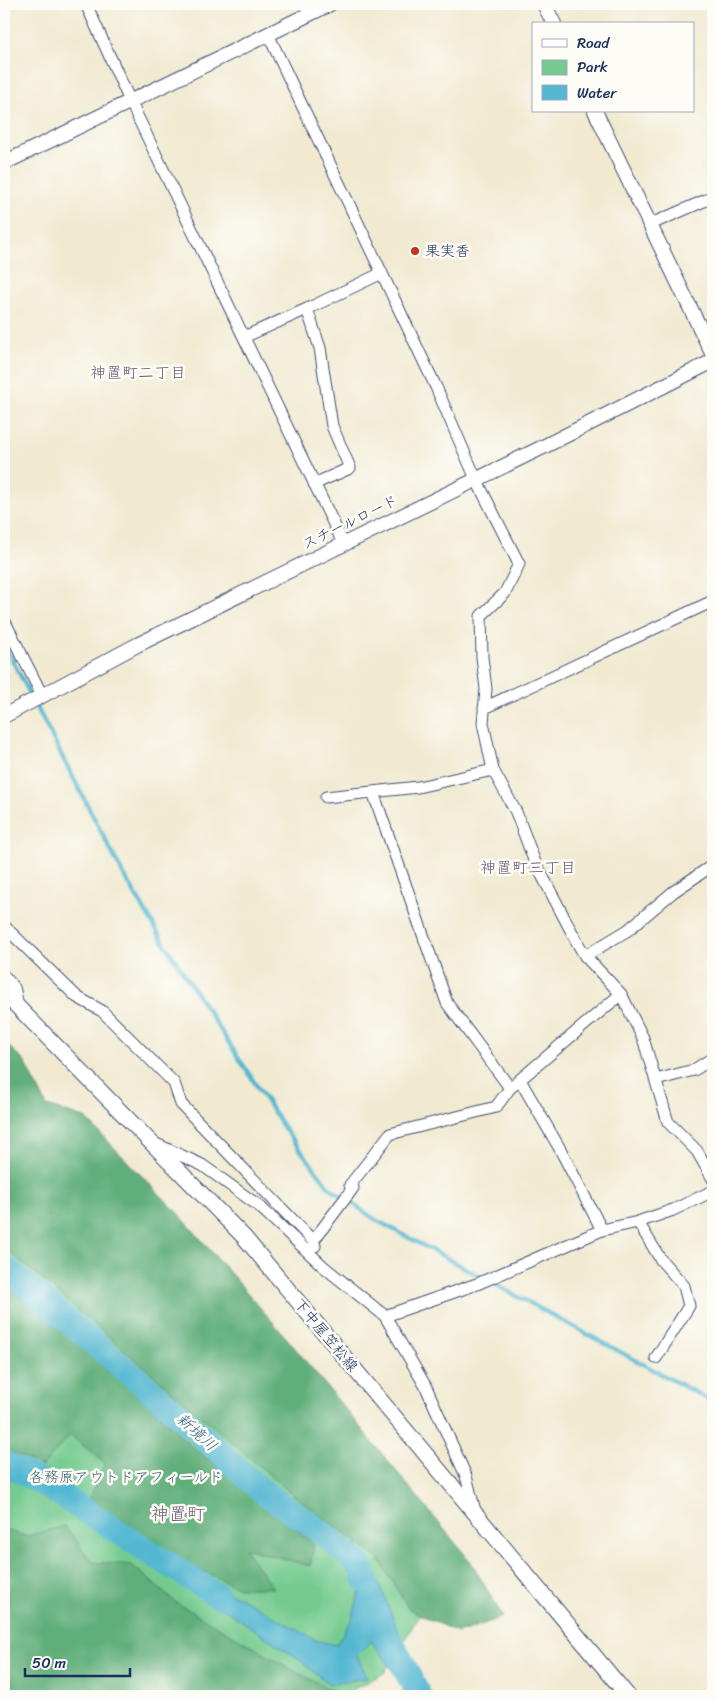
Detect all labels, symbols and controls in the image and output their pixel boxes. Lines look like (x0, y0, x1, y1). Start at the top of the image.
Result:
legend (532, 22, 694, 112)
text: Road (577, 30, 610, 56)
text: Park (577, 54, 608, 80)
text: Water (577, 80, 617, 106)
place label: 果実香 (425, 238, 470, 264)
marker: 果実香 (409, 245, 421, 257)
district label: 神置町二丁目 (90, 358, 186, 387)
street label: スチールロード (297, 487, 403, 557)
district label: 神置町三丁目 (480, 853, 576, 882)
street label: 下中屋笠松線 (287, 1292, 365, 1378)
water label: 新境川 (169, 1405, 225, 1459)
park label: 各務原アウトドアフィールド (29, 1464, 223, 1490)
district label: 神置町 (151, 1498, 205, 1530)
scale bar (25, 1645, 130, 1677)
text: 50 m (32, 1650, 67, 1676)

